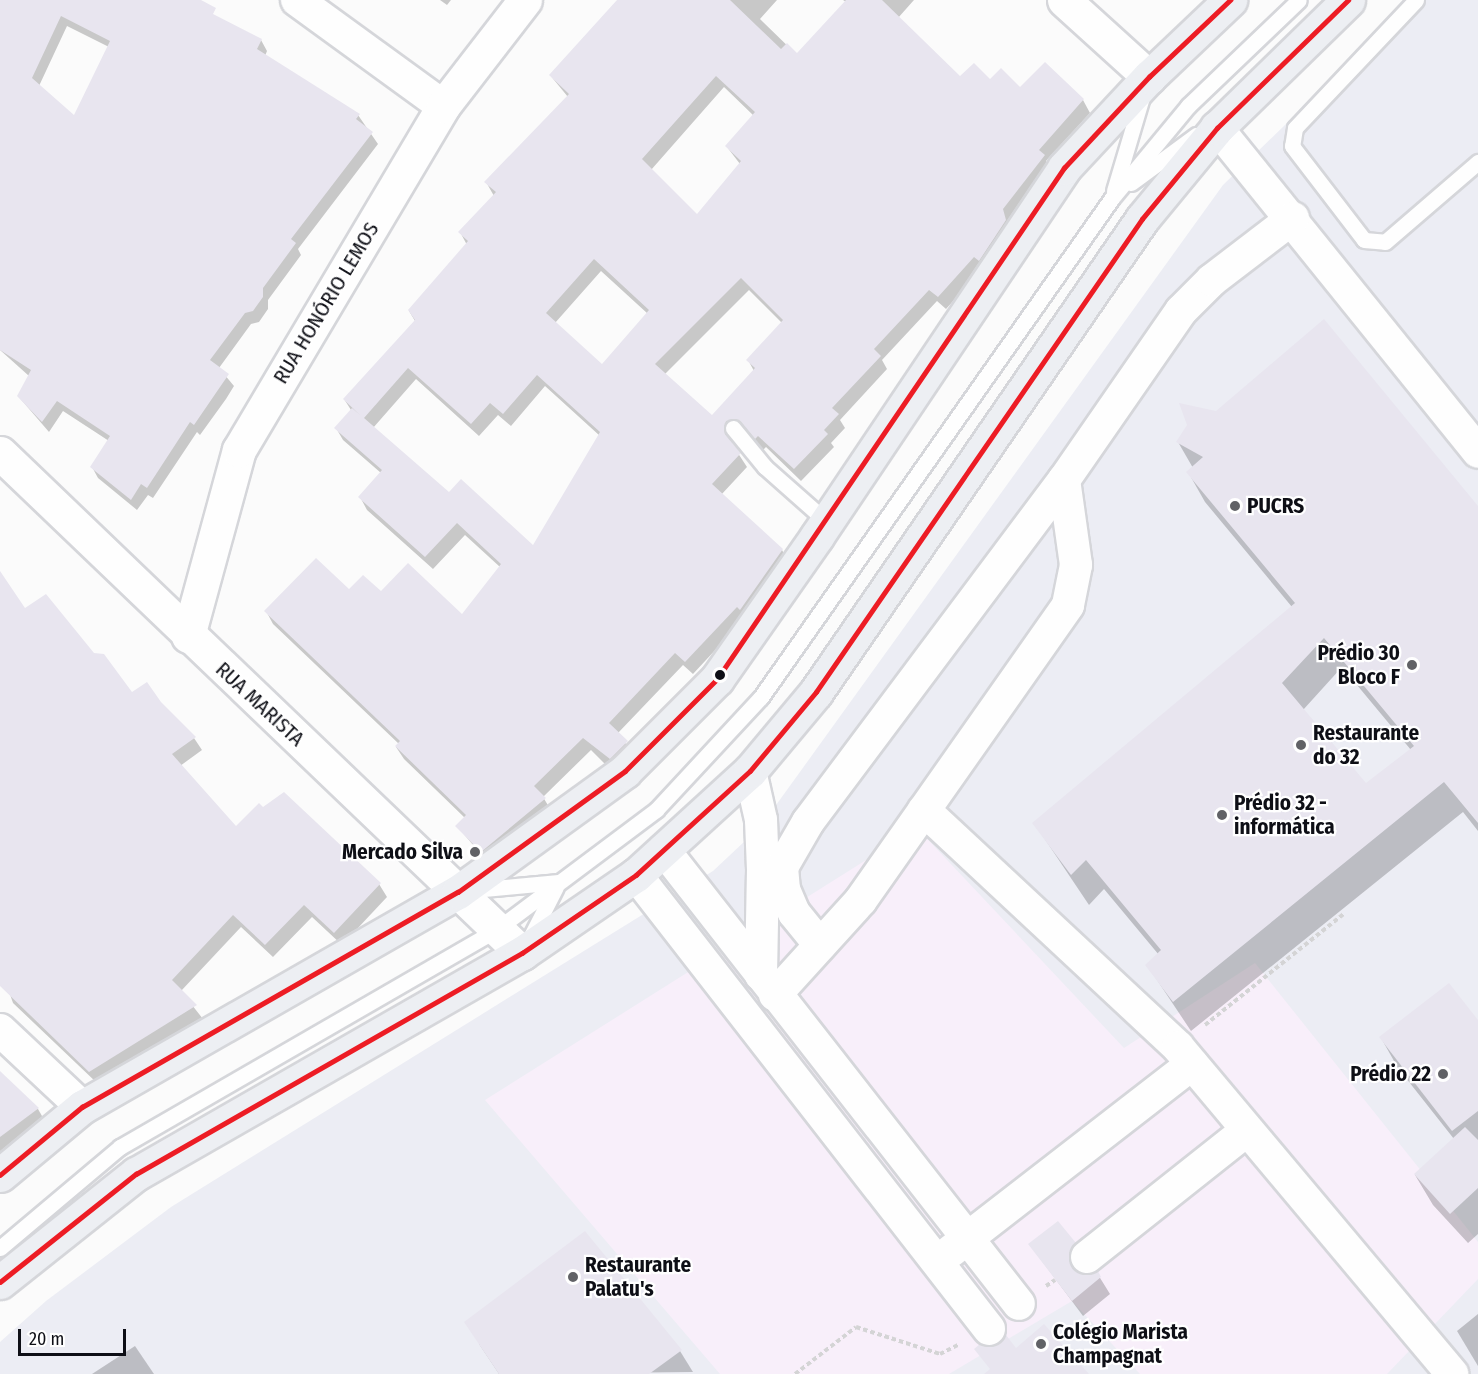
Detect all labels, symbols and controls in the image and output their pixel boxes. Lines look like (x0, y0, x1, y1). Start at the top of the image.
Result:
street label: RUA HONÓRIO LEMOS (268, 218, 384, 388)
place label: PUCRS (1247, 493, 1304, 519)
marker: PUCRS (1228, 499, 1242, 513)
place label: Prédio 30 Bloco F (1317, 640, 1400, 690)
street label: RUA MARISTA (210, 657, 310, 751)
marker: Prédio 30 Bloco F (1405, 658, 1419, 672)
unlabelled marker (714, 669, 726, 681)
place label: Restaurante do 32 (1313, 720, 1419, 770)
marker: Restaurante do 32 (1294, 738, 1308, 752)
place label: Prédio 32 - informática (1234, 790, 1335, 840)
marker: Prédio 32 - informática (1215, 808, 1229, 822)
place label: Mercado Silva (342, 839, 463, 865)
marker: Mercado Silva (468, 845, 482, 859)
place label: Prédio 22 (1350, 1061, 1431, 1087)
marker: Prédio 22 (1436, 1067, 1450, 1081)
place label: Restaurante Palatu's (585, 1252, 691, 1302)
marker: Restaurante Palatu's (566, 1270, 580, 1284)
scale bar (21, 1317, 129, 1355)
place label: Colégio Marista Champagnat (1053, 1319, 1188, 1369)
text: 20 m (29, 1328, 64, 1350)
marker: Colégio Marista Champagnat (1034, 1337, 1048, 1351)

